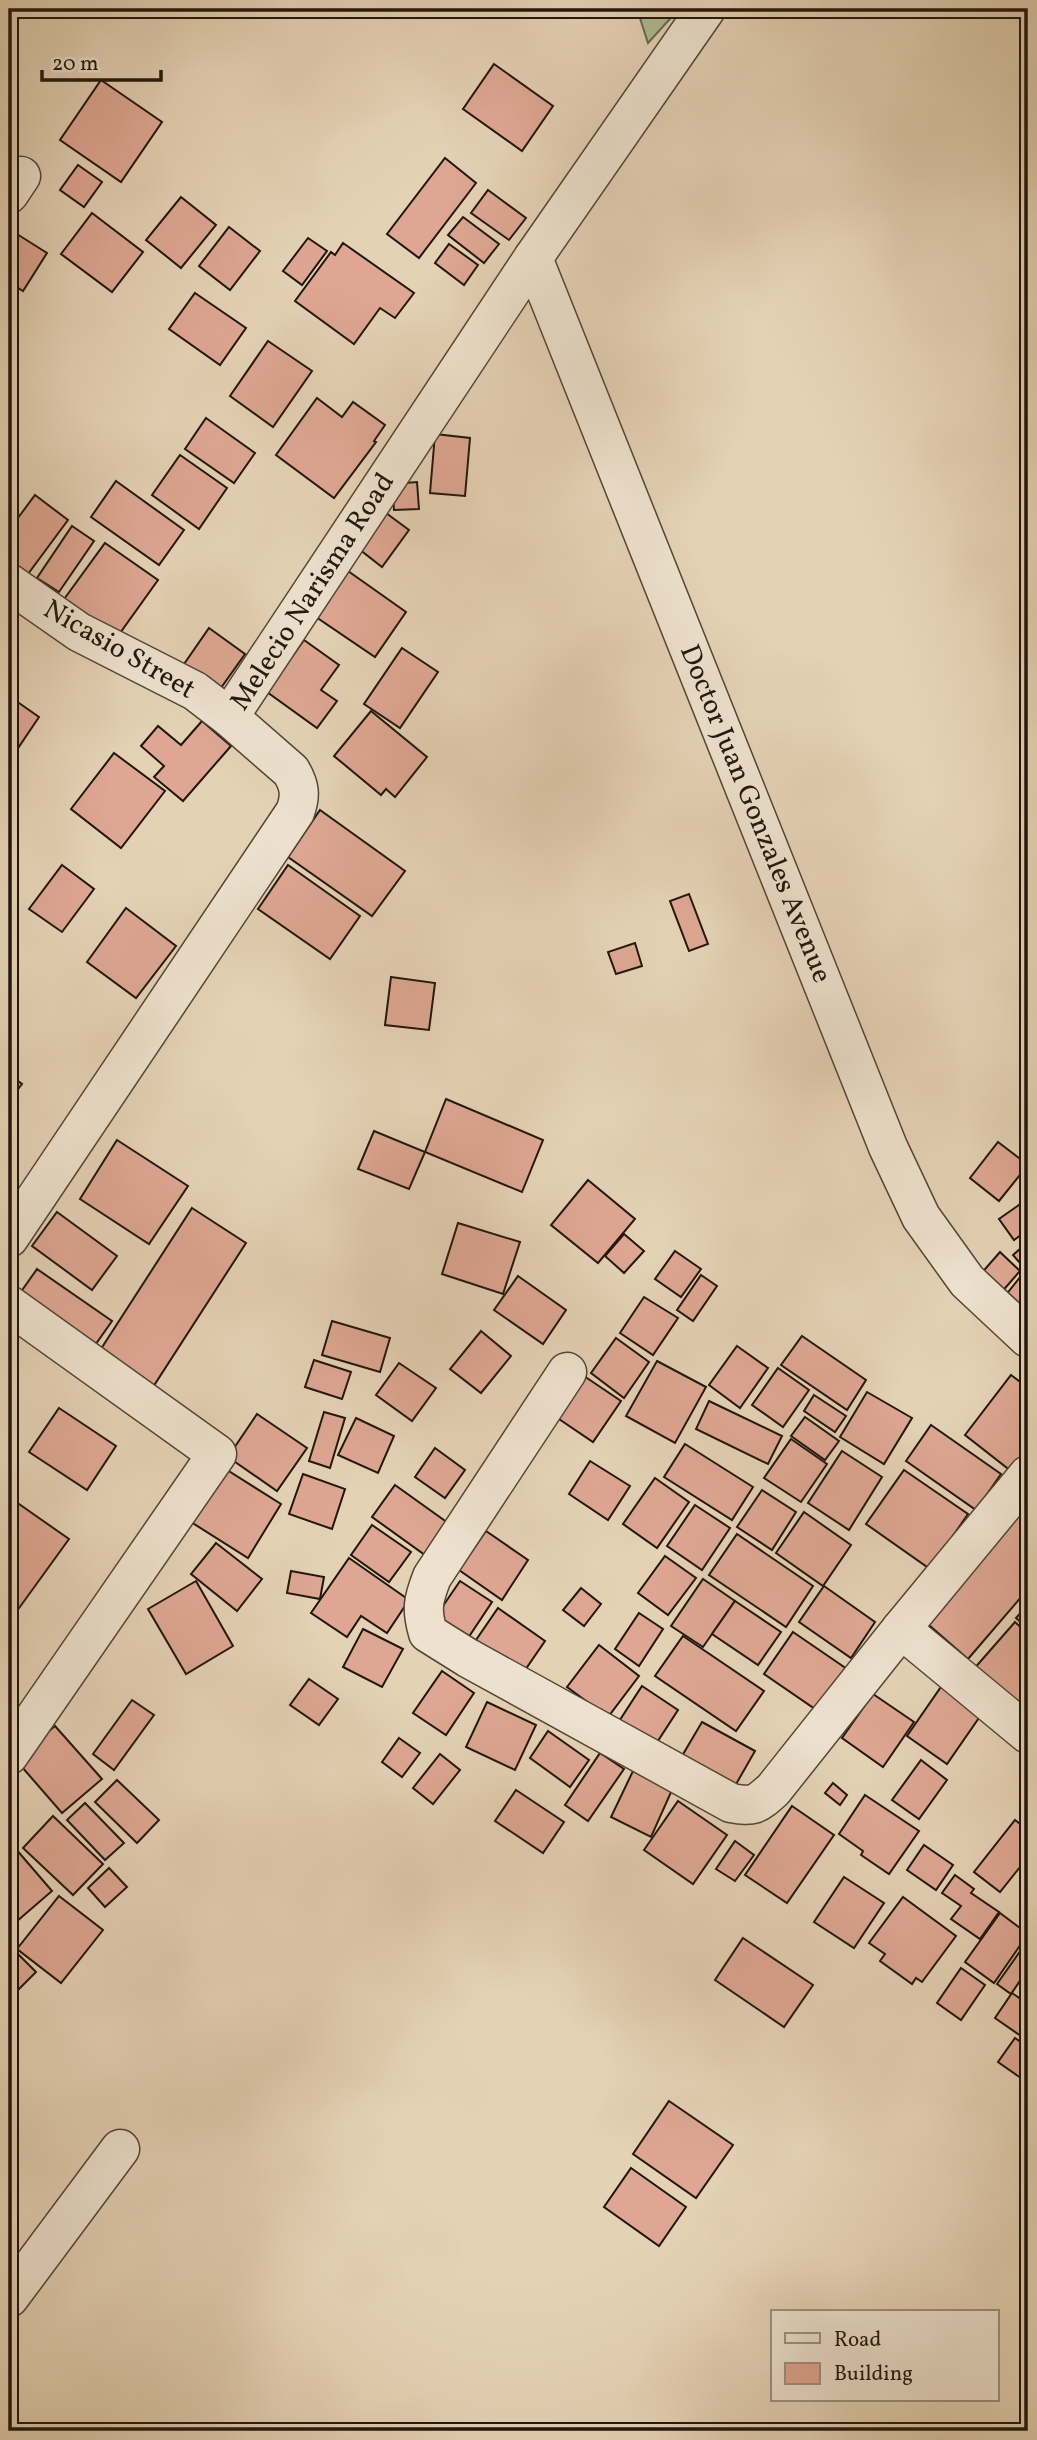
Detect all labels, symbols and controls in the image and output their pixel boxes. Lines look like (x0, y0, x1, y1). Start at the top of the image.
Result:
scale bar (42, 38, 161, 82)
text: 20 m (52, 50, 98, 79)
street label: Melecio Narisma Road (221, 466, 405, 718)
street label: Nicasio Street (36, 591, 202, 709)
street label: Doctor Juan Gonzales Avenue (669, 639, 841, 989)
legend (771, 2310, 998, 2402)
text: Road (834, 2326, 881, 2355)
text: Building (834, 2360, 913, 2389)

